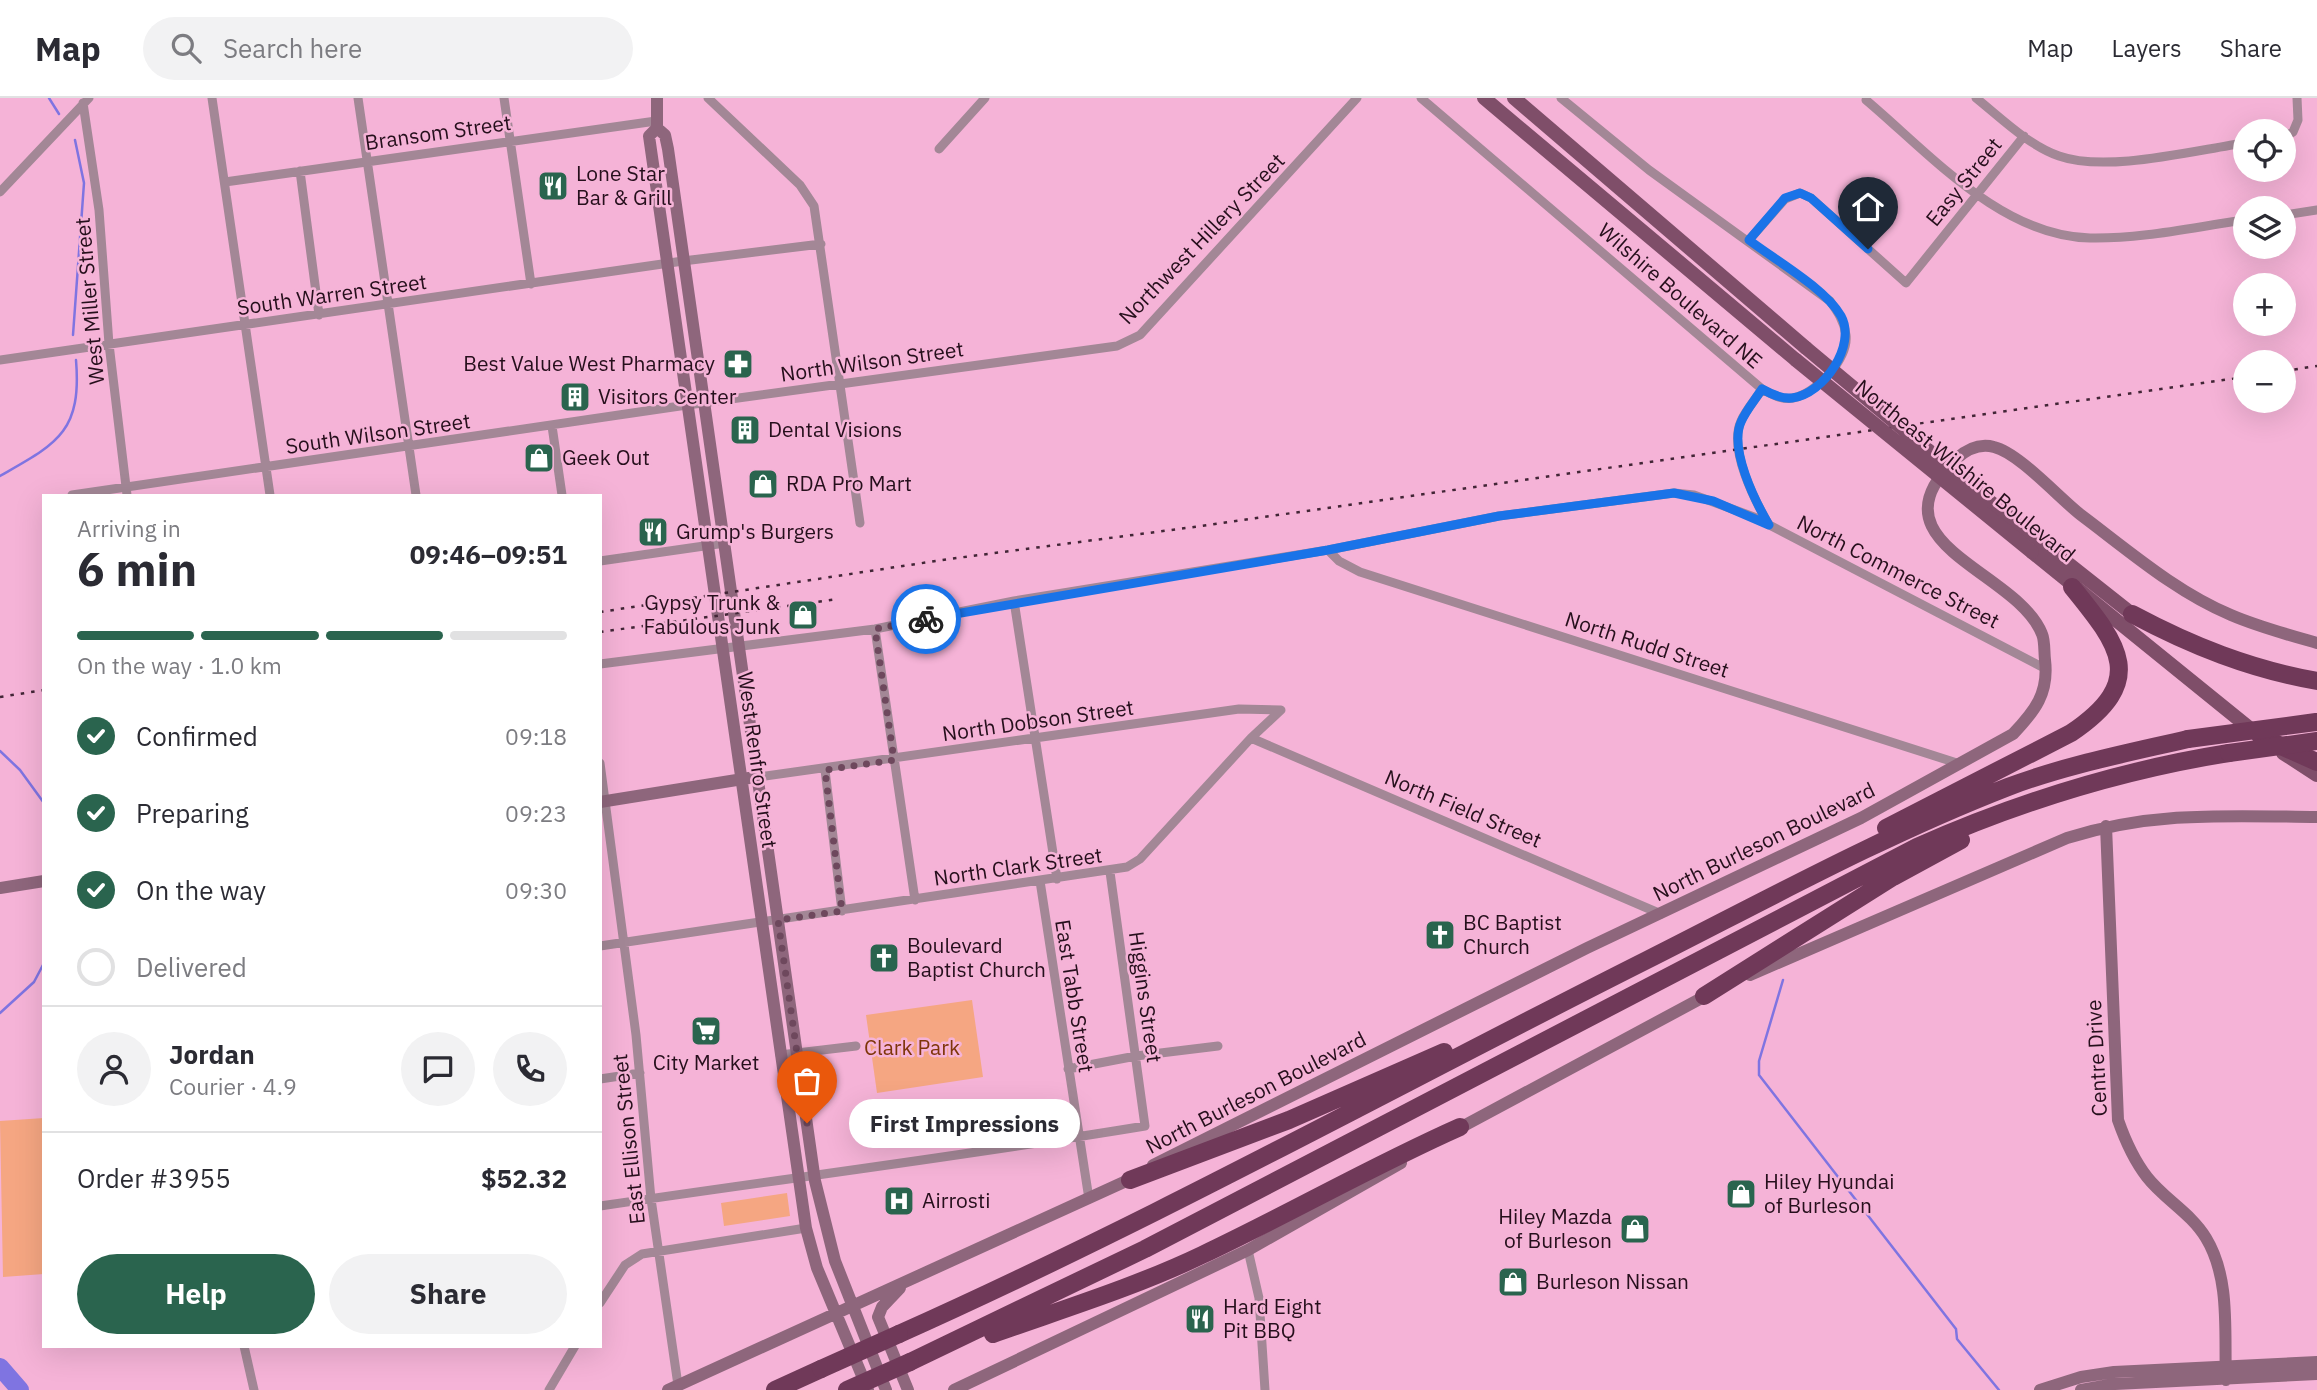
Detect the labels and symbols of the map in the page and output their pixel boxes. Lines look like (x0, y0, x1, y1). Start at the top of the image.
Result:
street label: Bransom Street (363, 108, 513, 156)
street label: Easy Street (1919, 131, 2008, 232)
street label: Northwest Hillery Street (1112, 147, 1290, 330)
place label: Lone Star Bar & Grill (576, 159, 672, 211)
restaurant icon: Lone Star Bar & Grill (536, 169, 570, 203)
pin (1838, 177, 1898, 249)
street label: West Miller Street (68, 216, 110, 386)
street label: Wilshire Boulevard NE (1593, 216, 1769, 374)
street label: South Warren Street (235, 267, 428, 321)
street label: North Wilson Street (778, 334, 965, 388)
pharmacy icon: Best Value West Pharmacy (721, 347, 755, 381)
place label: Best Value West Pharmacy (463, 349, 716, 377)
street label: Northeast Wilshire Boulevard (1850, 373, 2082, 568)
building icon: Visitors Center (558, 380, 592, 414)
place label: Visitors Center (598, 382, 737, 410)
street label: South Wilson Street (284, 406, 472, 460)
building icon: Dental Visions (728, 413, 762, 447)
place label: Dental Visions (768, 415, 902, 443)
shop icon: Geek Out (522, 441, 556, 475)
place label: Geek Out (562, 443, 650, 471)
shop icon: RDA Pro Mart (746, 467, 780, 501)
place label: RDA Pro Mart (786, 469, 912, 497)
street label: North Commerce Street (1792, 508, 2005, 634)
restaurant icon: Grump's Burgers (636, 515, 670, 549)
place label: Grump's Burgers (676, 517, 834, 545)
courier (891, 584, 961, 654)
place label: Gypsy Trunk & Fabulous Junk (644, 588, 780, 640)
shop icon: Gypsy Trunk & Fabulous Junk (786, 598, 820, 632)
street label: North Rudd Street (1562, 604, 1733, 684)
street label: West Renfro Street (732, 670, 784, 850)
street label: North Dobson Street (940, 693, 1135, 747)
street label: North Field Street (1381, 762, 1546, 854)
street label: North Burleson Boulevard (1648, 775, 1879, 907)
street label: North Clark Street (932, 840, 1104, 892)
place label: BC Baptist Church (1463, 908, 1562, 960)
street label: East Tabb Street (1049, 917, 1101, 1074)
church icon: BC Baptist Church (1423, 918, 1457, 952)
street label: Higgins Street (1123, 929, 1169, 1064)
place label: Boulevard Baptist Church (907, 931, 1046, 983)
church icon: Boulevard Baptist Church (867, 941, 901, 975)
street label: Centre Drive (2079, 999, 2113, 1117)
supermarket icon: City Market (689, 1014, 723, 1048)
street label: North Burleson Boulevard (1141, 1024, 1370, 1160)
park label: Clark Park (864, 1033, 960, 1061)
place label: City Market (653, 1048, 759, 1076)
pin (777, 1051, 837, 1123)
street label: East Ellison Street (605, 1053, 651, 1226)
callout: First Impressions (849, 1098, 1080, 1148)
place label: Hiley Hyundai of Burleson (1764, 1167, 1895, 1219)
shop icon: Hiley Hyundai of Burleson (1724, 1177, 1758, 1211)
hospital icon: Airrosti (882, 1184, 916, 1218)
place label: Airrosti (922, 1186, 990, 1214)
place label: Hiley Mazda of Burleson (1498, 1202, 1612, 1254)
shop icon: Hiley Mazda of Burleson (1618, 1212, 1652, 1246)
shop icon: Burleson Nissan (1496, 1265, 1530, 1299)
place label: Burleson Nissan (1536, 1267, 1689, 1295)
place label: Hard Eight Pit BBQ (1223, 1292, 1322, 1344)
restaurant icon: Hard Eight Pit BBQ (1183, 1302, 1217, 1336)

